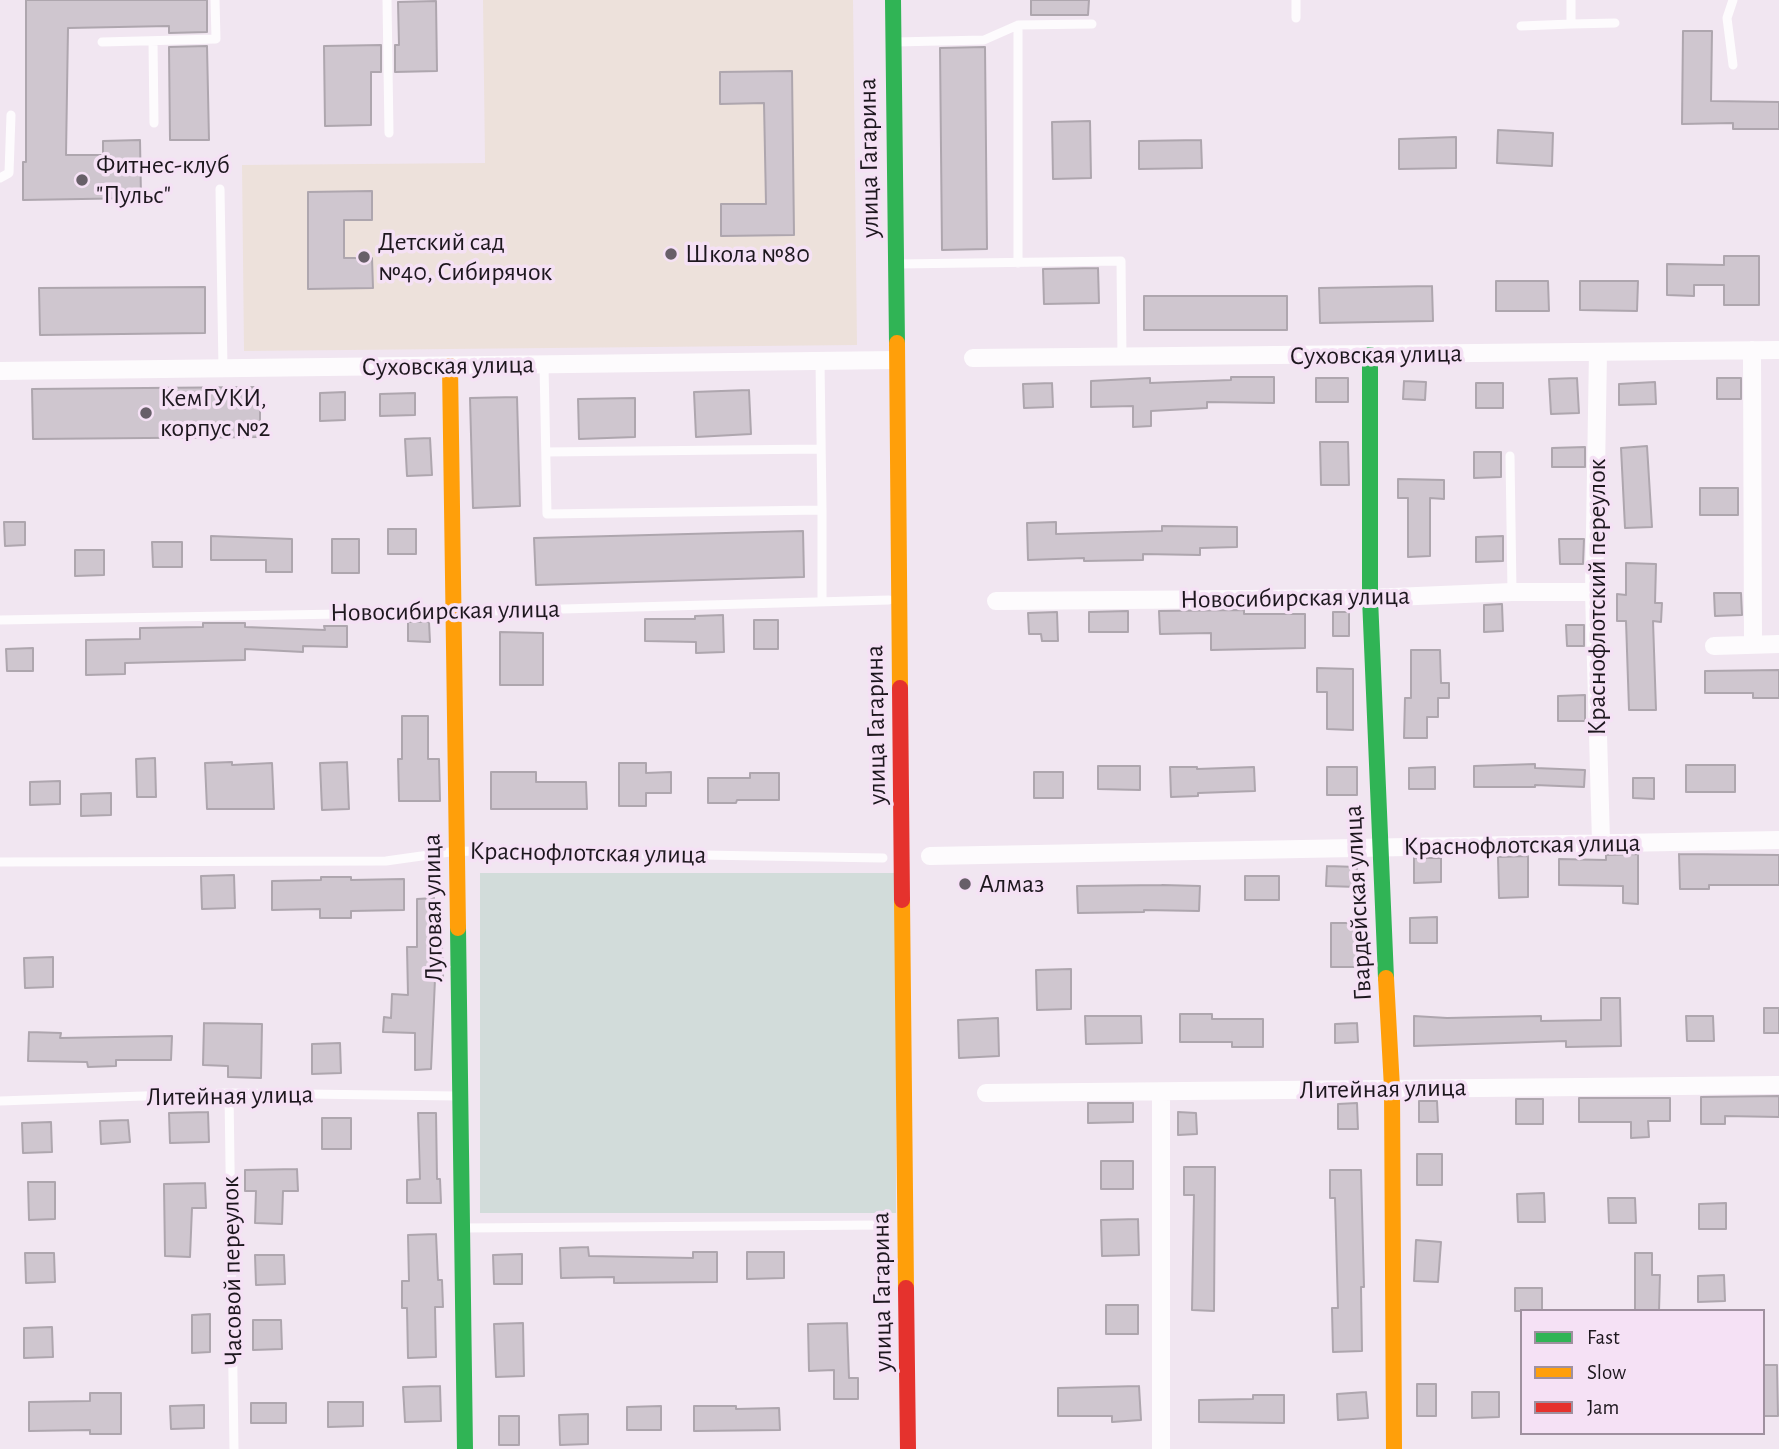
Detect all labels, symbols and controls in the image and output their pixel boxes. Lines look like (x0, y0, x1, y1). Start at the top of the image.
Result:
street label: улица Гагарина (852, 78, 886, 238)
place label: Фитнес-клуб "Пульс" (96, 149, 230, 210)
marker: Фитнес-клуб "Пульс" (74, 172, 90, 188)
place label: Детский сад №40, Сибирячок (378, 226, 552, 288)
place label: Школа №80 (685, 238, 810, 270)
marker: Школа №80 (663, 246, 679, 262)
marker: Детский сад №40, Сибирячок (356, 249, 372, 265)
street label: Суховская улица (1289, 338, 1463, 372)
street label: Суховская улица (361, 349, 535, 383)
place label: КемГУКИ, корпус №2 (160, 382, 270, 444)
marker: КемГУКИ, корпус №2 (138, 405, 154, 421)
street label: Краснофлотский переулок (1581, 458, 1613, 736)
street label: Новосибирская улица (1180, 580, 1410, 616)
street label: Новосибирская улица (330, 593, 560, 629)
street label: улица Гагарина (859, 645, 893, 805)
street label: Гвардейская улица (1337, 804, 1379, 1002)
street label: Краснофлотская улица (1403, 827, 1641, 863)
street label: Луговая улица (416, 833, 450, 983)
street label: Краснофлотская улица (469, 835, 707, 871)
place label: Алмаз (979, 868, 1044, 900)
marker: Алмаз (957, 876, 973, 892)
street label: Литейная улица (1299, 1072, 1467, 1106)
street label: Литейная улица (146, 1079, 314, 1113)
street label: Часовой переулок (215, 1176, 249, 1366)
street label: улица Гагарина (865, 1212, 899, 1372)
legend (1520, 1309, 1765, 1435)
text: Fast (1587, 1327, 1620, 1348)
text: Slow (1587, 1362, 1626, 1383)
text: Jam (1587, 1397, 1619, 1418)

